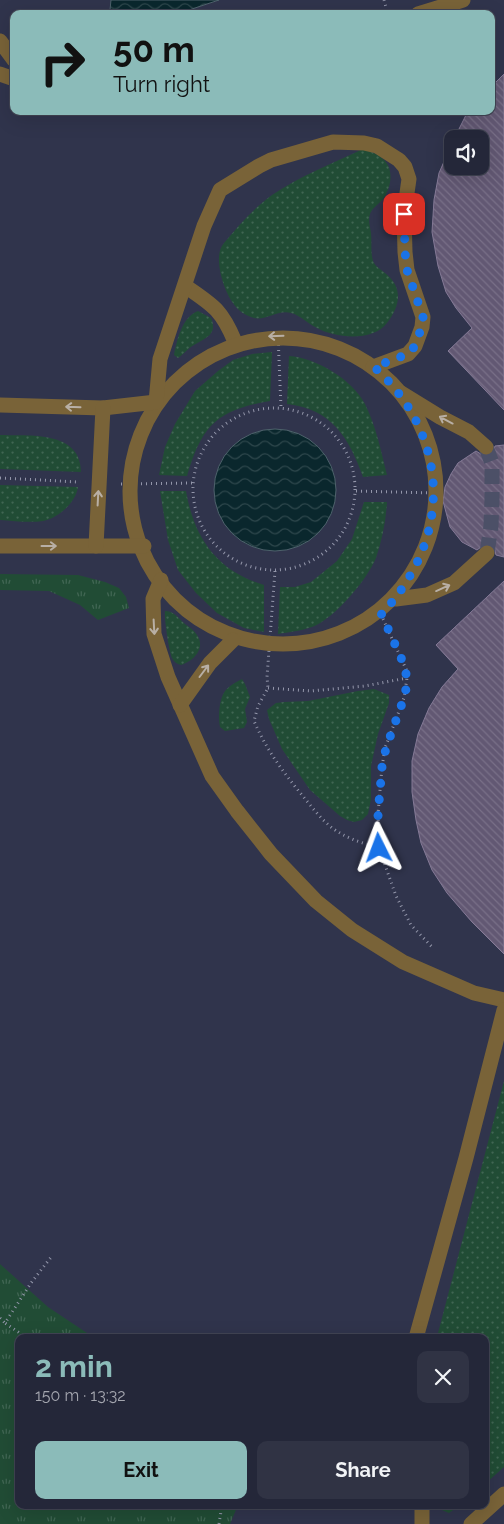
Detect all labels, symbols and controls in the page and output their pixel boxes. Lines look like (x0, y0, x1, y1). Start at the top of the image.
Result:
text: 50 m (113, 29, 195, 70)
icon: right (30, 30, 95, 95)
text: Turn right (113, 71, 210, 97)
map controls (444, 130, 489, 175)
button: sound (444, 130, 489, 175)
pin (383, 193, 425, 235)
icon: arrive (390, 200, 418, 228)
one-way arrow (269, 331, 285, 340)
one-way arrow (65, 403, 81, 412)
one-way arrow (439, 415, 454, 424)
one-way arrow (94, 490, 103, 506)
one-way arrow (40, 541, 56, 551)
one-way arrow (435, 582, 450, 592)
one-way arrow (149, 619, 159, 635)
one-way arrow (199, 664, 209, 678)
position arrow (352, 821, 404, 873)
text: 2 min (35, 1349, 113, 1384)
button: close (417, 1351, 469, 1403)
text: 150 m · 13:32 (35, 1386, 126, 1405)
button: Exit (35, 1441, 247, 1499)
button: Share (257, 1441, 469, 1499)

